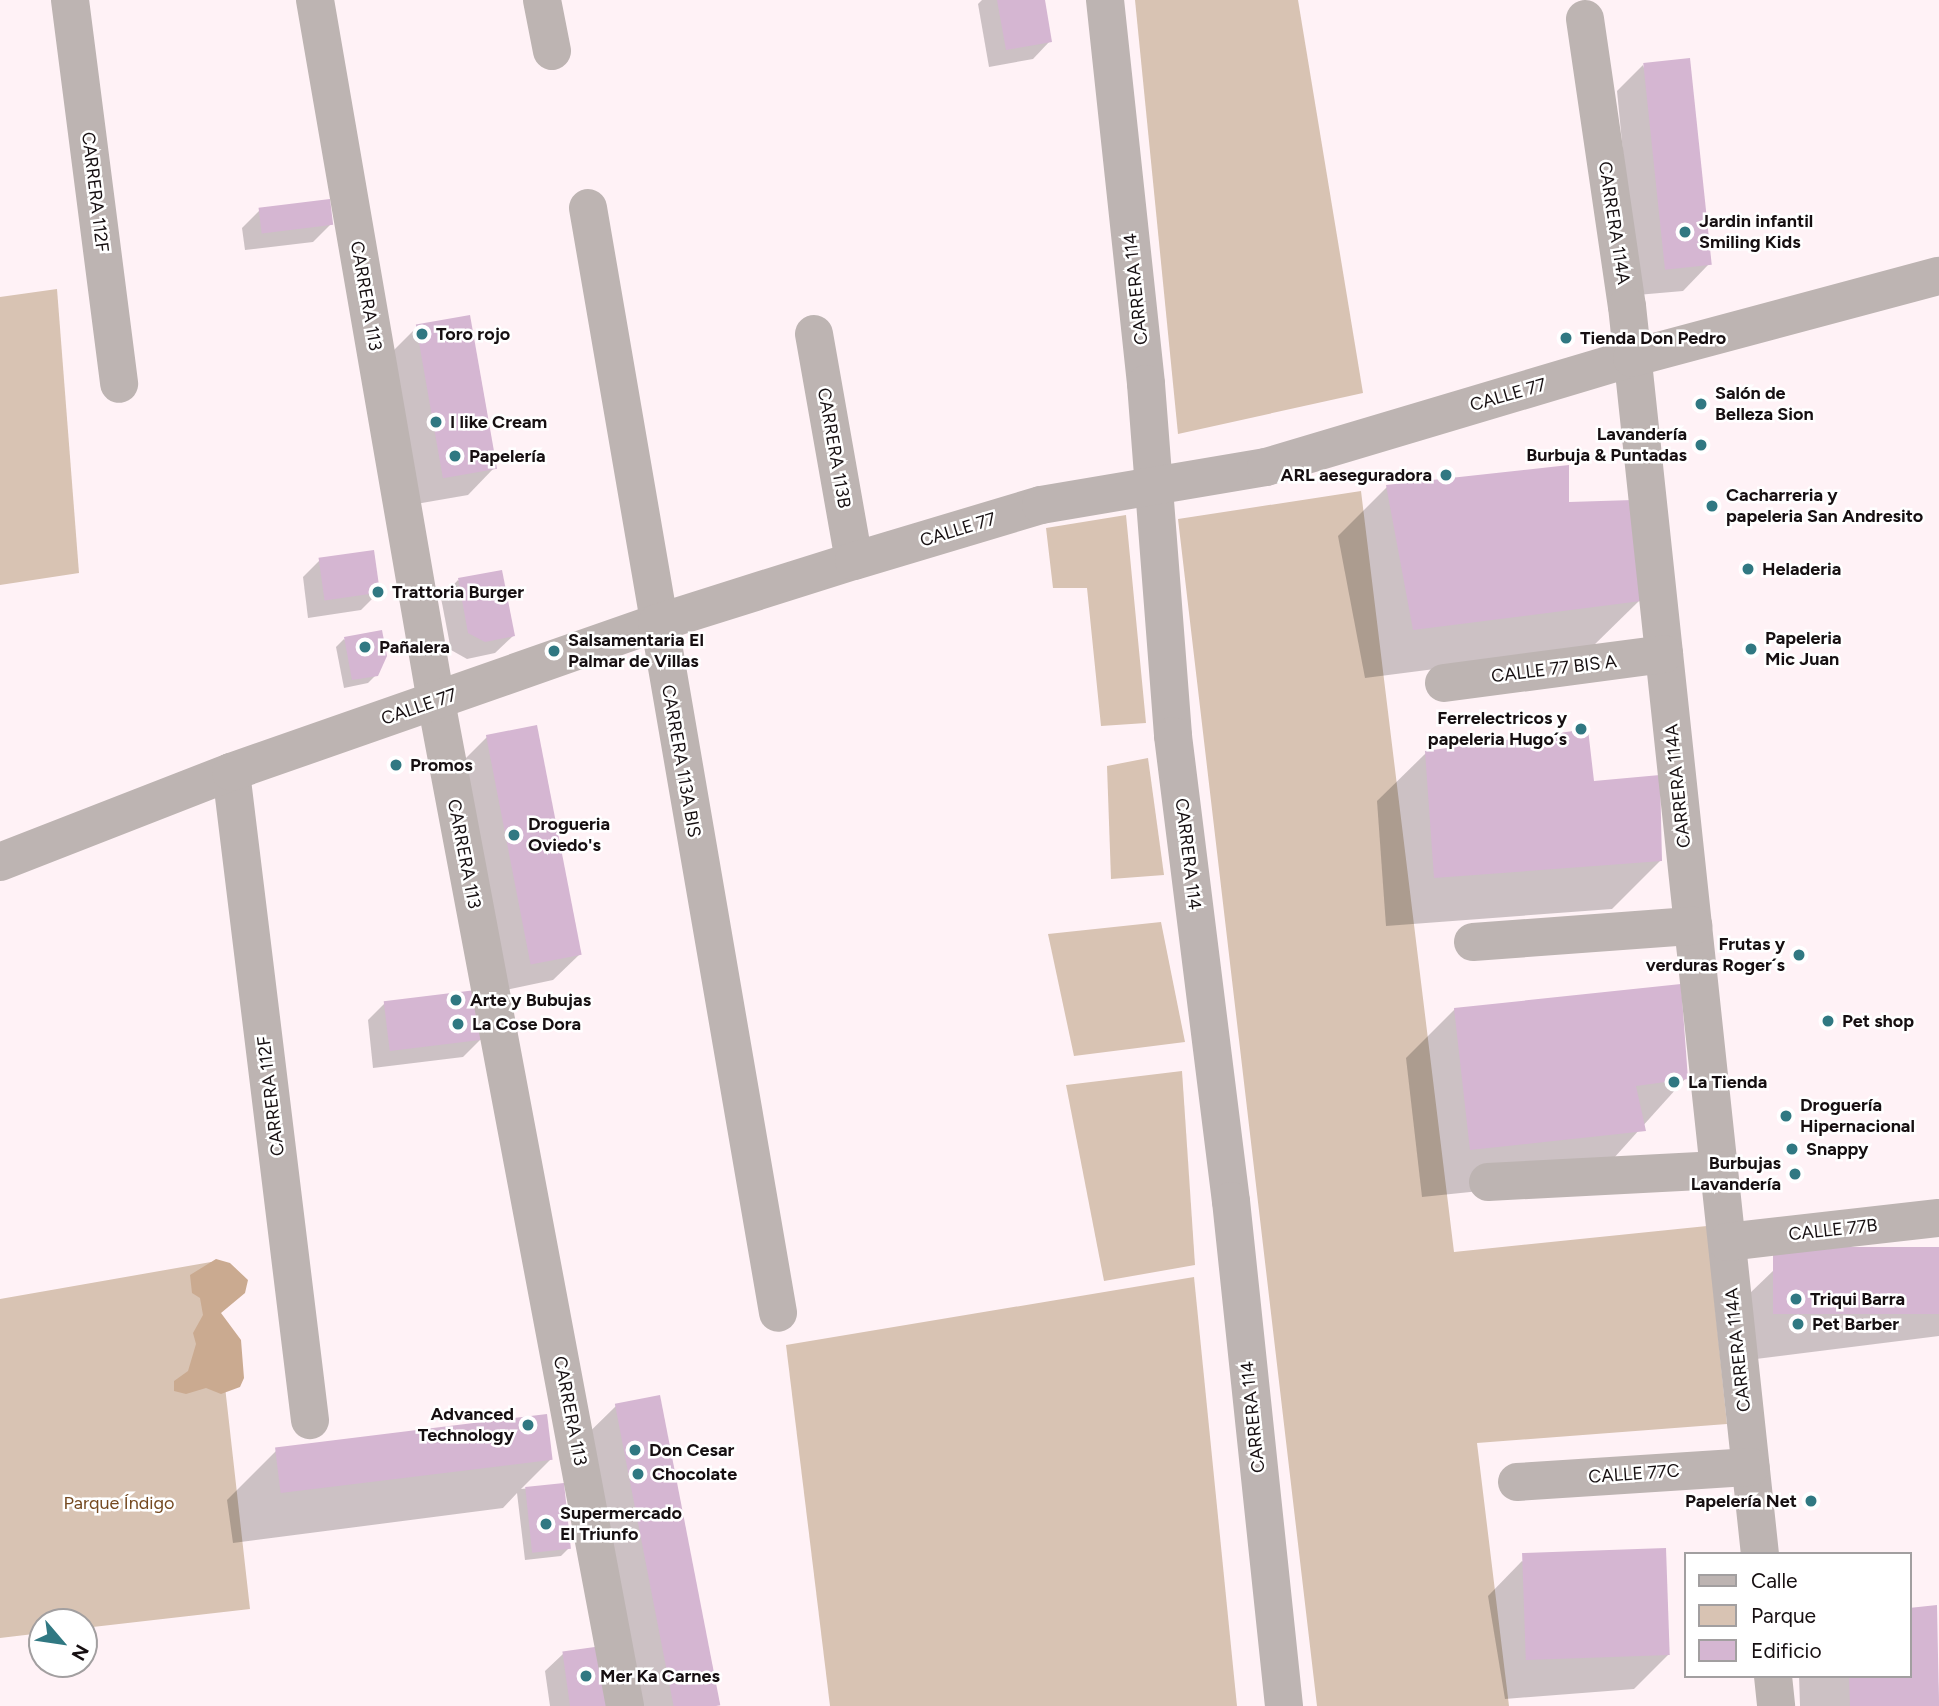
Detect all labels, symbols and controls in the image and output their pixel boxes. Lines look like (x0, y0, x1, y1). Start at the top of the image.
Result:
street label: CARRERA 112F (77, 131, 113, 253)
street label: CARRERA 114A (1594, 160, 1634, 286)
place label: Jardin infantil Smiling Kids (1699, 211, 1813, 254)
marker: Jardin infantil Smiling Kids (1677, 224, 1693, 240)
street label: CARRERA 114 (1119, 232, 1153, 346)
street label: CARRERA 113 (346, 239, 386, 353)
place label: Toro rojo (436, 323, 510, 345)
marker: Toro rojo (414, 326, 430, 342)
place label: Tienda Don Pedro (1580, 327, 1726, 349)
marker: Tienda Don Pedro (1558, 330, 1574, 346)
street label: CALLE 77 (1467, 374, 1549, 416)
place label: Salón de Belleza Sion (1715, 383, 1814, 426)
street label: CARRERA 113B (813, 386, 855, 510)
marker: Salón de Belleza Sion (1693, 396, 1709, 412)
place label: I like Cream (450, 411, 547, 433)
marker: I like Cream (428, 414, 444, 430)
place label: Lavandería Burbuja & Puntadas (1526, 424, 1687, 466)
marker: Lavandería Burbuja & Puntadas (1693, 437, 1709, 453)
place label: Papelería (469, 445, 546, 467)
marker: Papelería (447, 448, 463, 464)
place label: ARL aeseguradora (1281, 464, 1432, 486)
marker: ARL aeseguradora (1438, 467, 1454, 483)
place label: Cacharreria y papeleria San Andresito (1726, 485, 1923, 528)
marker: Cacharreria y papeleria San Andresito (1704, 498, 1720, 514)
street label: CALLE 77 (917, 508, 999, 552)
place label: Heladeria (1762, 558, 1841, 580)
marker: Heladeria (1740, 561, 1756, 577)
place label: Trattoria Burger (392, 581, 524, 603)
marker: Trattoria Burger (370, 584, 386, 600)
place label: Papeleria Mic Juan (1765, 628, 1842, 670)
place label: Salsamentaria El Palmar de Villas (568, 630, 704, 672)
place label: Pañalera (379, 636, 450, 658)
marker: Pañalera (357, 639, 373, 655)
marker: Papeleria Mic Juan (1743, 641, 1759, 657)
marker: Salsamentaria El Palmar de Villas (546, 643, 562, 659)
street label: CALLE 77 BIS A (1490, 651, 1618, 687)
street label: CARRERA 113A BIS (657, 683, 705, 839)
street label: CALLE 77 (378, 684, 460, 730)
place label: Ferrelectricos y papeleria Hugo´s (1428, 708, 1567, 750)
marker: Ferrelectricos y papeleria Hugo´s (1573, 721, 1589, 737)
street label: CARRERA 114A (1661, 723, 1695, 849)
place label: Promos (410, 754, 473, 776)
marker: Promos (388, 757, 404, 773)
street label: CARRERA 113 (443, 797, 485, 911)
street label: CARRERA 114 (1170, 797, 1206, 911)
place label: Drogueria Oviedo's (528, 814, 610, 856)
marker: Drogueria Oviedo's (506, 827, 522, 843)
place label: Frutas y verduras Roger´s (1646, 934, 1785, 976)
marker: Frutas y verduras Roger´s (1791, 947, 1807, 963)
place label: Arte y Bubujas (470, 989, 591, 1011)
marker: Arte y Bubujas (448, 992, 464, 1008)
place label: Pet shop (1842, 1010, 1914, 1032)
place label: La Cose Dora (472, 1013, 581, 1035)
marker: Pet shop (1820, 1013, 1836, 1029)
marker: La Cose Dora (450, 1016, 466, 1032)
street label: CARRERA 112F (253, 1035, 289, 1157)
place label: La Tienda (1688, 1071, 1767, 1093)
marker: La Tienda (1666, 1074, 1682, 1090)
place label: Droguería Hipernacional (1800, 1095, 1915, 1138)
marker: Droguería Hipernacional (1778, 1108, 1794, 1124)
place label: Snappy (1806, 1138, 1868, 1160)
marker: Snappy (1784, 1141, 1800, 1157)
place label: Burbujas Lavandería (1691, 1153, 1781, 1196)
marker: Burbujas Lavandería (1787, 1166, 1803, 1182)
street label: CALLE 77B (1787, 1215, 1879, 1245)
street label: CARRERA 114A (1721, 1287, 1755, 1413)
place label: Triqui Barra (1810, 1288, 1905, 1310)
marker: Triqui Barra (1788, 1291, 1804, 1307)
place label: Pet Barber (1812, 1313, 1899, 1335)
marker: Pet Barber (1790, 1316, 1806, 1332)
street label: CARRERA 113 (549, 1354, 591, 1468)
street label: CARRERA 114 (1236, 1360, 1270, 1474)
place label: Advanced Technology (418, 1404, 514, 1446)
marker: Advanced Technology (520, 1417, 536, 1433)
place label: Don Cesar (649, 1439, 734, 1461)
marker: Don Cesar (627, 1442, 643, 1458)
street label: CALLE 77C (1588, 1460, 1680, 1488)
place label: Chocolate (652, 1463, 737, 1485)
marker: Chocolate (630, 1466, 646, 1482)
place label: Papelería Net (1685, 1490, 1797, 1512)
park label: Parque Índigo (64, 1492, 174, 1514)
marker: Papelería Net (1803, 1493, 1819, 1509)
place label: Supermercado El Triunfo (560, 1503, 682, 1546)
marker: Supermercado El Triunfo (538, 1516, 554, 1532)
legend (1684, 1552, 1911, 1678)
text: Calle (1751, 1568, 1798, 1593)
text: Parque (1751, 1603, 1816, 1628)
north arrow (28, 1608, 98, 1678)
text: Edificio (1751, 1638, 1822, 1663)
text: N (66, 1640, 94, 1664)
place label: Mer Ka Carnes (600, 1665, 720, 1687)
marker: Mer Ka Carnes (578, 1668, 594, 1684)

